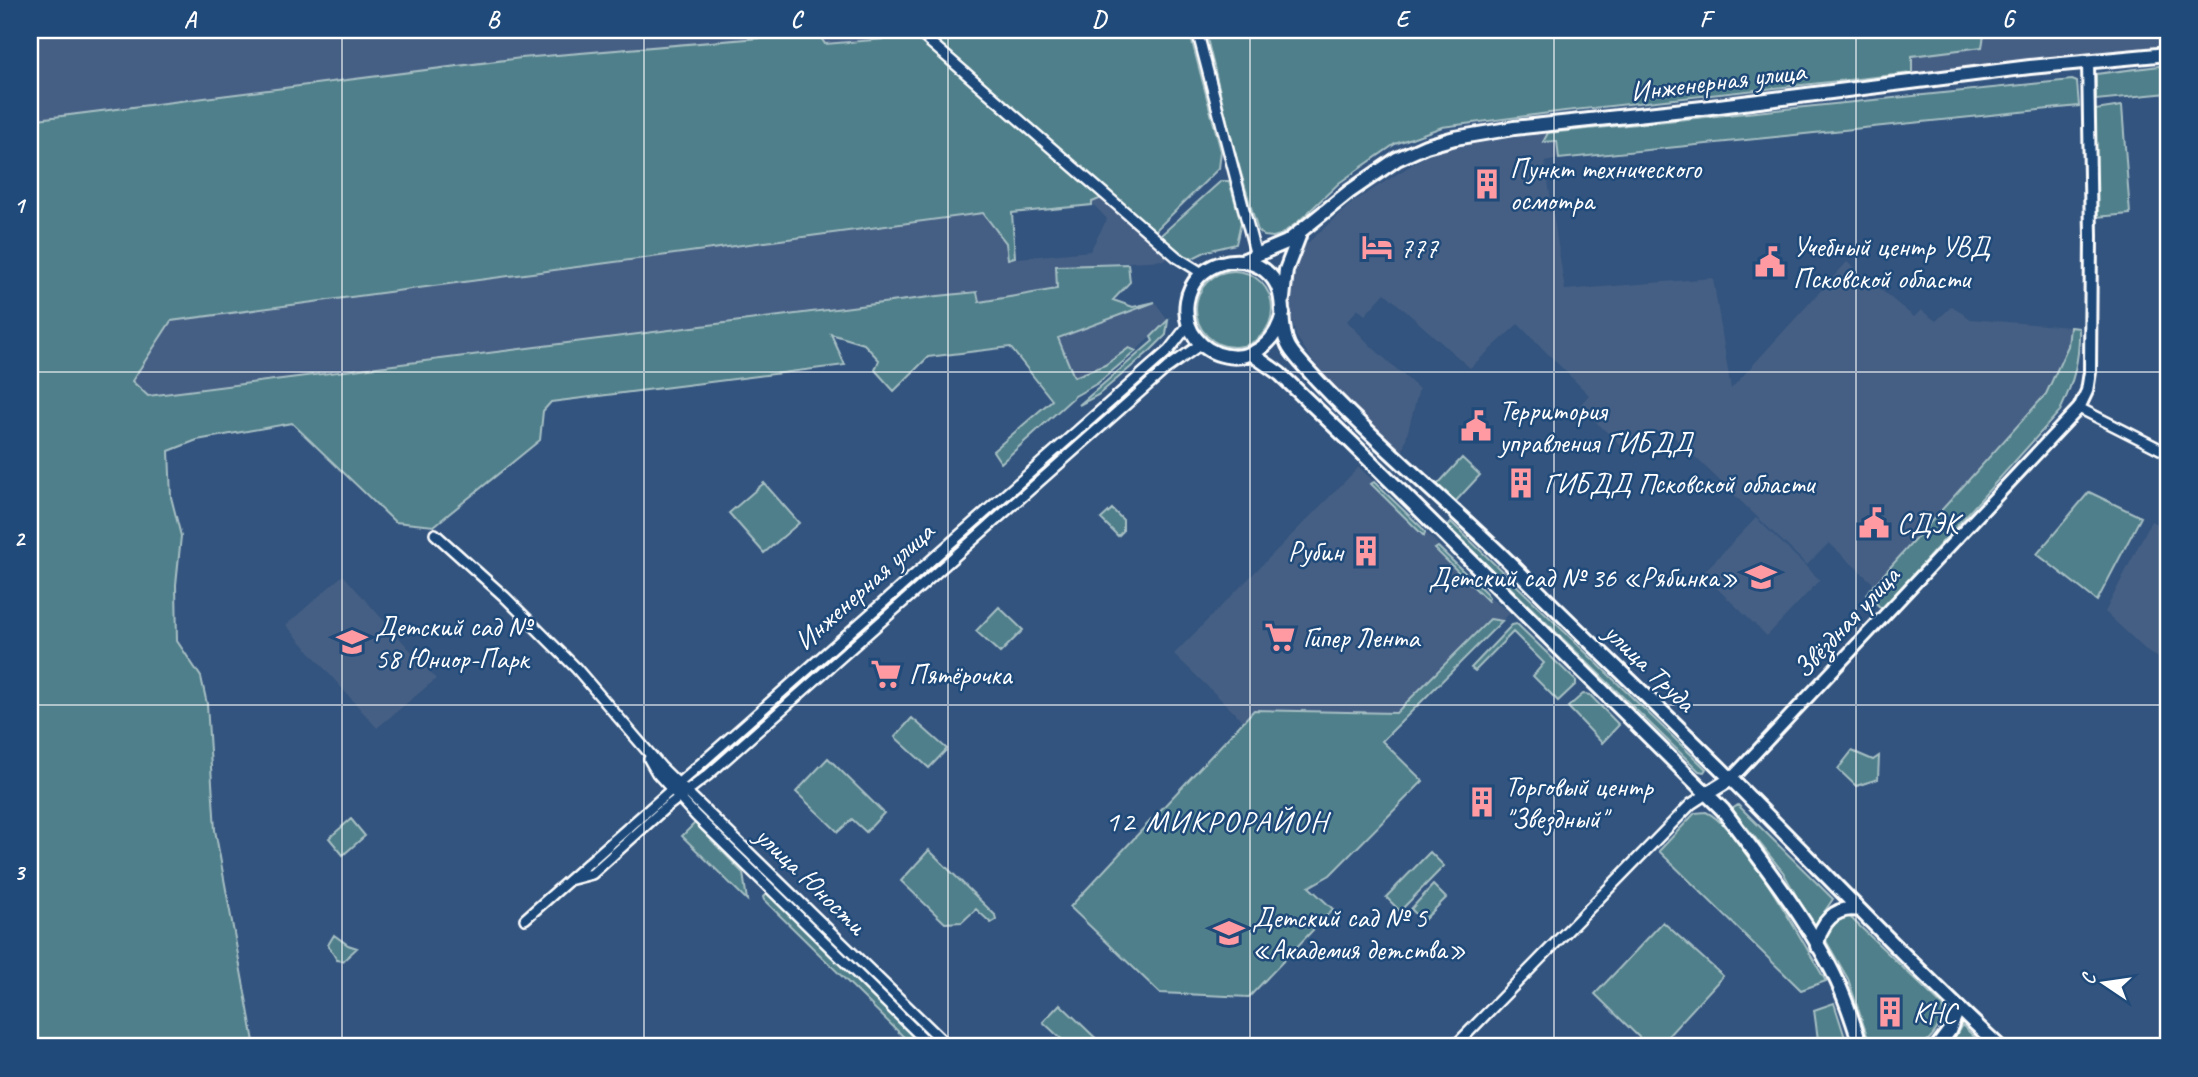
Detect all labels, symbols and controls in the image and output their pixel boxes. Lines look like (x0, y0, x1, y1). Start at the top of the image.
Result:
text: A (184, 5, 198, 34)
text: B (487, 5, 501, 34)
text: C (791, 5, 805, 34)
text: D (1092, 5, 1108, 34)
text: E (1396, 5, 1412, 34)
text: F (1700, 5, 1716, 34)
text: G (2002, 5, 2017, 34)
street label: Инженерная улица (1629, 53, 1809, 109)
place label: Пункт технического осмотра (1510, 151, 1703, 218)
building icon: Пункт технического осмотра (1470, 167, 1504, 201)
text: 1 (14, 191, 27, 220)
place label: Учебный центр УВД Псковской области (1793, 229, 1991, 296)
hotel icon: 777 (1360, 230, 1394, 264)
place label: 777 (1400, 230, 1439, 265)
public building icon: Учебный центр УВД Псковской области (1753, 245, 1787, 279)
place label: Территория управления ГИБДД (1497, 393, 1695, 460)
public building icon: Территория управления ГИБДД (1459, 409, 1493, 443)
building icon: ГИБДД Псковской области (1504, 466, 1538, 500)
place label: ГИБДД Псковской области (1544, 466, 1817, 501)
public building icon: СДЭК (1857, 506, 1891, 540)
place label: СДЭК (1897, 506, 1964, 541)
street label: Инженерная улица (787, 513, 942, 658)
text: 2 (14, 524, 27, 553)
place label: Рубин (1288, 534, 1345, 569)
building icon: Рубин (1349, 534, 1383, 568)
street label: Звёздная улица (1785, 557, 1909, 686)
place label: Детский сад № 36 «Рябинка» (1429, 560, 1738, 595)
school or university icon: Детский сад № 36 «Рябинка» (1744, 560, 1778, 594)
place label: Детский сад № 58 Юниор-Парк (375, 609, 534, 676)
street label: улица Труда (1595, 613, 1704, 720)
supermarket icon: Гипер Лента (1263, 620, 1297, 654)
place label: Гипер Лента (1303, 620, 1421, 655)
school or university icon: Детский сад № 58 Юниор-Парк (335, 625, 369, 659)
supermarket icon: Пятёрочка (869, 657, 903, 691)
place label: Пятёрочка (909, 657, 1013, 692)
place label: Торговый центр "Звездный" (1505, 769, 1654, 836)
building icon: Торговый центр "Звездный" (1465, 785, 1499, 819)
district label: 12 МИКРОРАЙОН (1105, 802, 1332, 840)
street label: улица Юности (746, 817, 875, 943)
text: 3 (14, 858, 27, 887)
place label: Детский сад № 5 «Академия детства» (1252, 900, 1466, 967)
school or university icon: Детский сад № 5 «Академия детства» (1212, 916, 1246, 950)
north arrow (2068, 948, 2138, 1018)
text: С (2076, 970, 2102, 987)
building icon: КНС (1873, 995, 1907, 1029)
place label: КНС (1913, 995, 1960, 1030)

